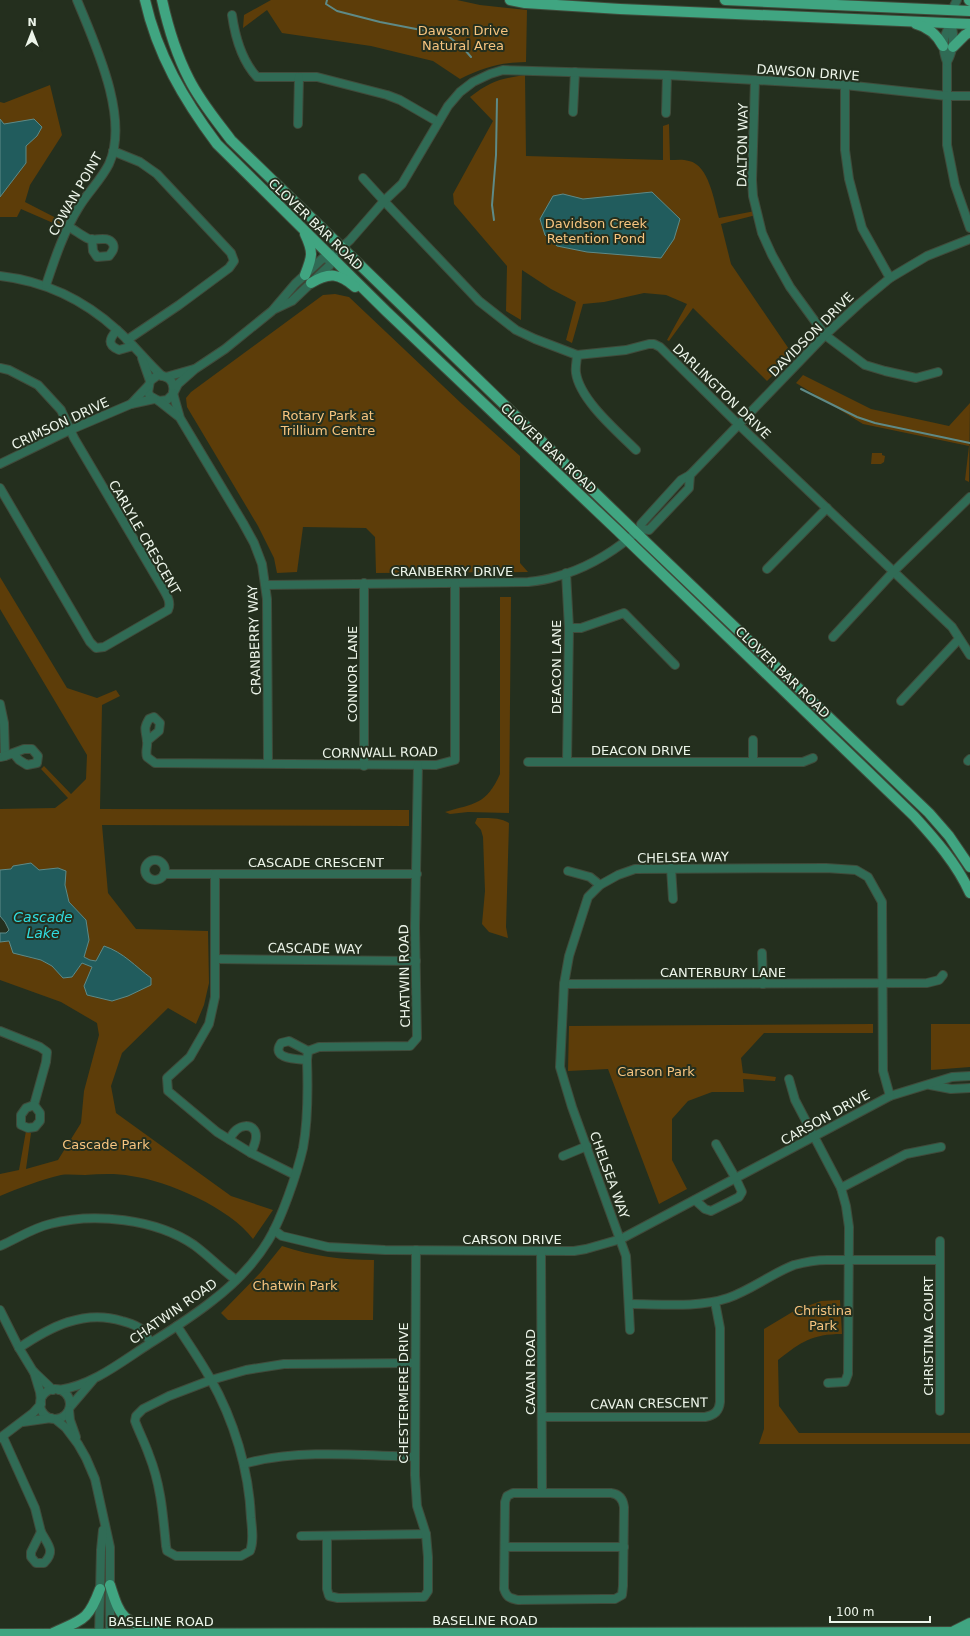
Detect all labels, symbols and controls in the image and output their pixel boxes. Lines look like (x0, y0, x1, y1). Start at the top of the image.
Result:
north arrow (12, 12, 52, 52)
text: N (27, 16, 37, 29)
park label: Dawson Drive Natural Area (418, 23, 508, 53)
street label: DAWSON DRIVE (756, 61, 860, 84)
street label: DALTON WAY (734, 103, 751, 187)
street label: COWAN POINT (45, 150, 105, 239)
street label: CLOVER BAR ROAD (265, 176, 366, 273)
park label: Davidson Creek Retention Pond (545, 216, 648, 246)
street label: DAVIDSON DRIVE (766, 289, 857, 380)
street label: DARLINGTON DRIVE (670, 341, 774, 442)
street label: CRIMSON DRIVE (9, 394, 111, 453)
street label: CLOVER BAR ROAD (498, 400, 600, 496)
park label: Rotary Park at Trillium Centre (280, 408, 375, 438)
street label: CARLYLE CRESCENT (106, 477, 183, 597)
street label: CRANBERRY DRIVE (391, 564, 513, 579)
street label: CRANBERRY WAY (245, 584, 264, 696)
street label: DEACON LANE (549, 620, 564, 714)
street label: CLOVER BAR ROAD (732, 624, 833, 721)
street label: CONNOR LANE (345, 626, 360, 722)
street label: DEACON DRIVE (591, 743, 691, 758)
street label: CORNWALL ROAD (322, 744, 438, 761)
street label: CHELSEA WAY (637, 849, 729, 866)
street label: CASCADE CRESCENT (248, 855, 384, 870)
water label: Cascade Lake (13, 909, 73, 941)
street label: CHATWIN ROAD (396, 924, 413, 1028)
street label: CASCADE WAY (268, 940, 362, 957)
street label: CANTERBURY LANE (660, 965, 786, 980)
park label: Carson Park (617, 1064, 695, 1079)
street label: CARSON DRIVE (778, 1087, 872, 1148)
street label: CHELSEA WAY (587, 1129, 632, 1221)
park label: Cascade Park (62, 1137, 150, 1152)
street label: CARSON DRIVE (462, 1232, 562, 1247)
street label: CHATWIN ROAD (127, 1276, 220, 1347)
street label: CHRISTINA COURT (921, 1276, 936, 1396)
park label: Chatwin Park (252, 1278, 338, 1293)
park label: Christina Park (794, 1303, 852, 1333)
street label: CHESTERMERE DRIVE (396, 1322, 411, 1464)
street label: CAVAN ROAD (523, 1329, 538, 1415)
street label: CAVAN CRESCENT (590, 1395, 708, 1412)
scale bar (830, 1598, 930, 1624)
text: 100 m (836, 1605, 874, 1619)
street label: BASELINE ROAD (432, 1613, 538, 1628)
street label: BASELINE ROAD (108, 1614, 214, 1629)

